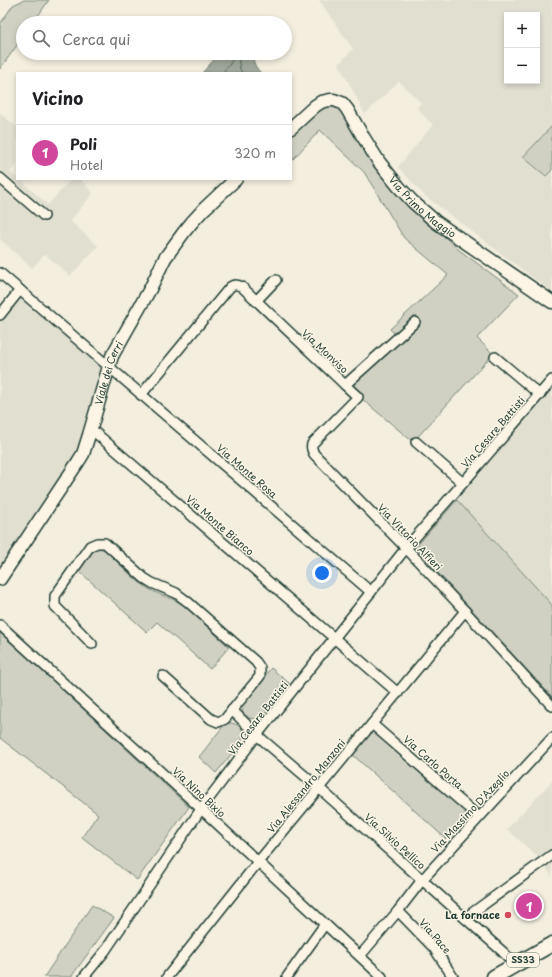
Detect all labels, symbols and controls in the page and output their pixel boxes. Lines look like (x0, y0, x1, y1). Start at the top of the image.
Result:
map controls (504, 12, 540, 84)
button: + (504, 12, 540, 48)
search box (16, 16, 292, 60)
icon: search (30, 27, 52, 49)
text: Cerca qui (62, 27, 130, 50)
button: − (504, 48, 540, 84)
text: Vicino (32, 85, 83, 111)
text: Poli (70, 132, 97, 155)
text: 1 (42, 143, 48, 162)
text: 320 m (234, 143, 276, 162)
text: Hotel (70, 155, 103, 174)
street label: Via Primo Maggio (386, 172, 460, 241)
street label: Via Monviso (299, 325, 352, 376)
street label: Viale dei Cerri (90, 338, 126, 407)
street label: Via Cesare Battisti (457, 393, 528, 471)
street label: Via Monte Rosa (214, 440, 281, 502)
street label: Via Monte Bianco (183, 491, 258, 559)
street label: Via Vittorio Alfieri (375, 500, 446, 573)
your location (312, 563, 332, 583)
street label: Via Cesare Battisti (224, 677, 291, 758)
street label: Via Carlo Porta (400, 731, 467, 792)
street label: Via Alessandro Manzoni (263, 735, 348, 836)
street label: Via Nino Bixio (169, 763, 230, 820)
street label: Via Massimo D'Azeglio (427, 765, 513, 856)
street label: Via Silvio Pellico (362, 809, 429, 872)
pin: 1 (516, 891, 542, 921)
place label: La fornace (445, 907, 501, 922)
marker: La fornace (503, 910, 513, 920)
street label: Via Pace (416, 915, 455, 956)
road number: SS33 (507, 953, 539, 967)

